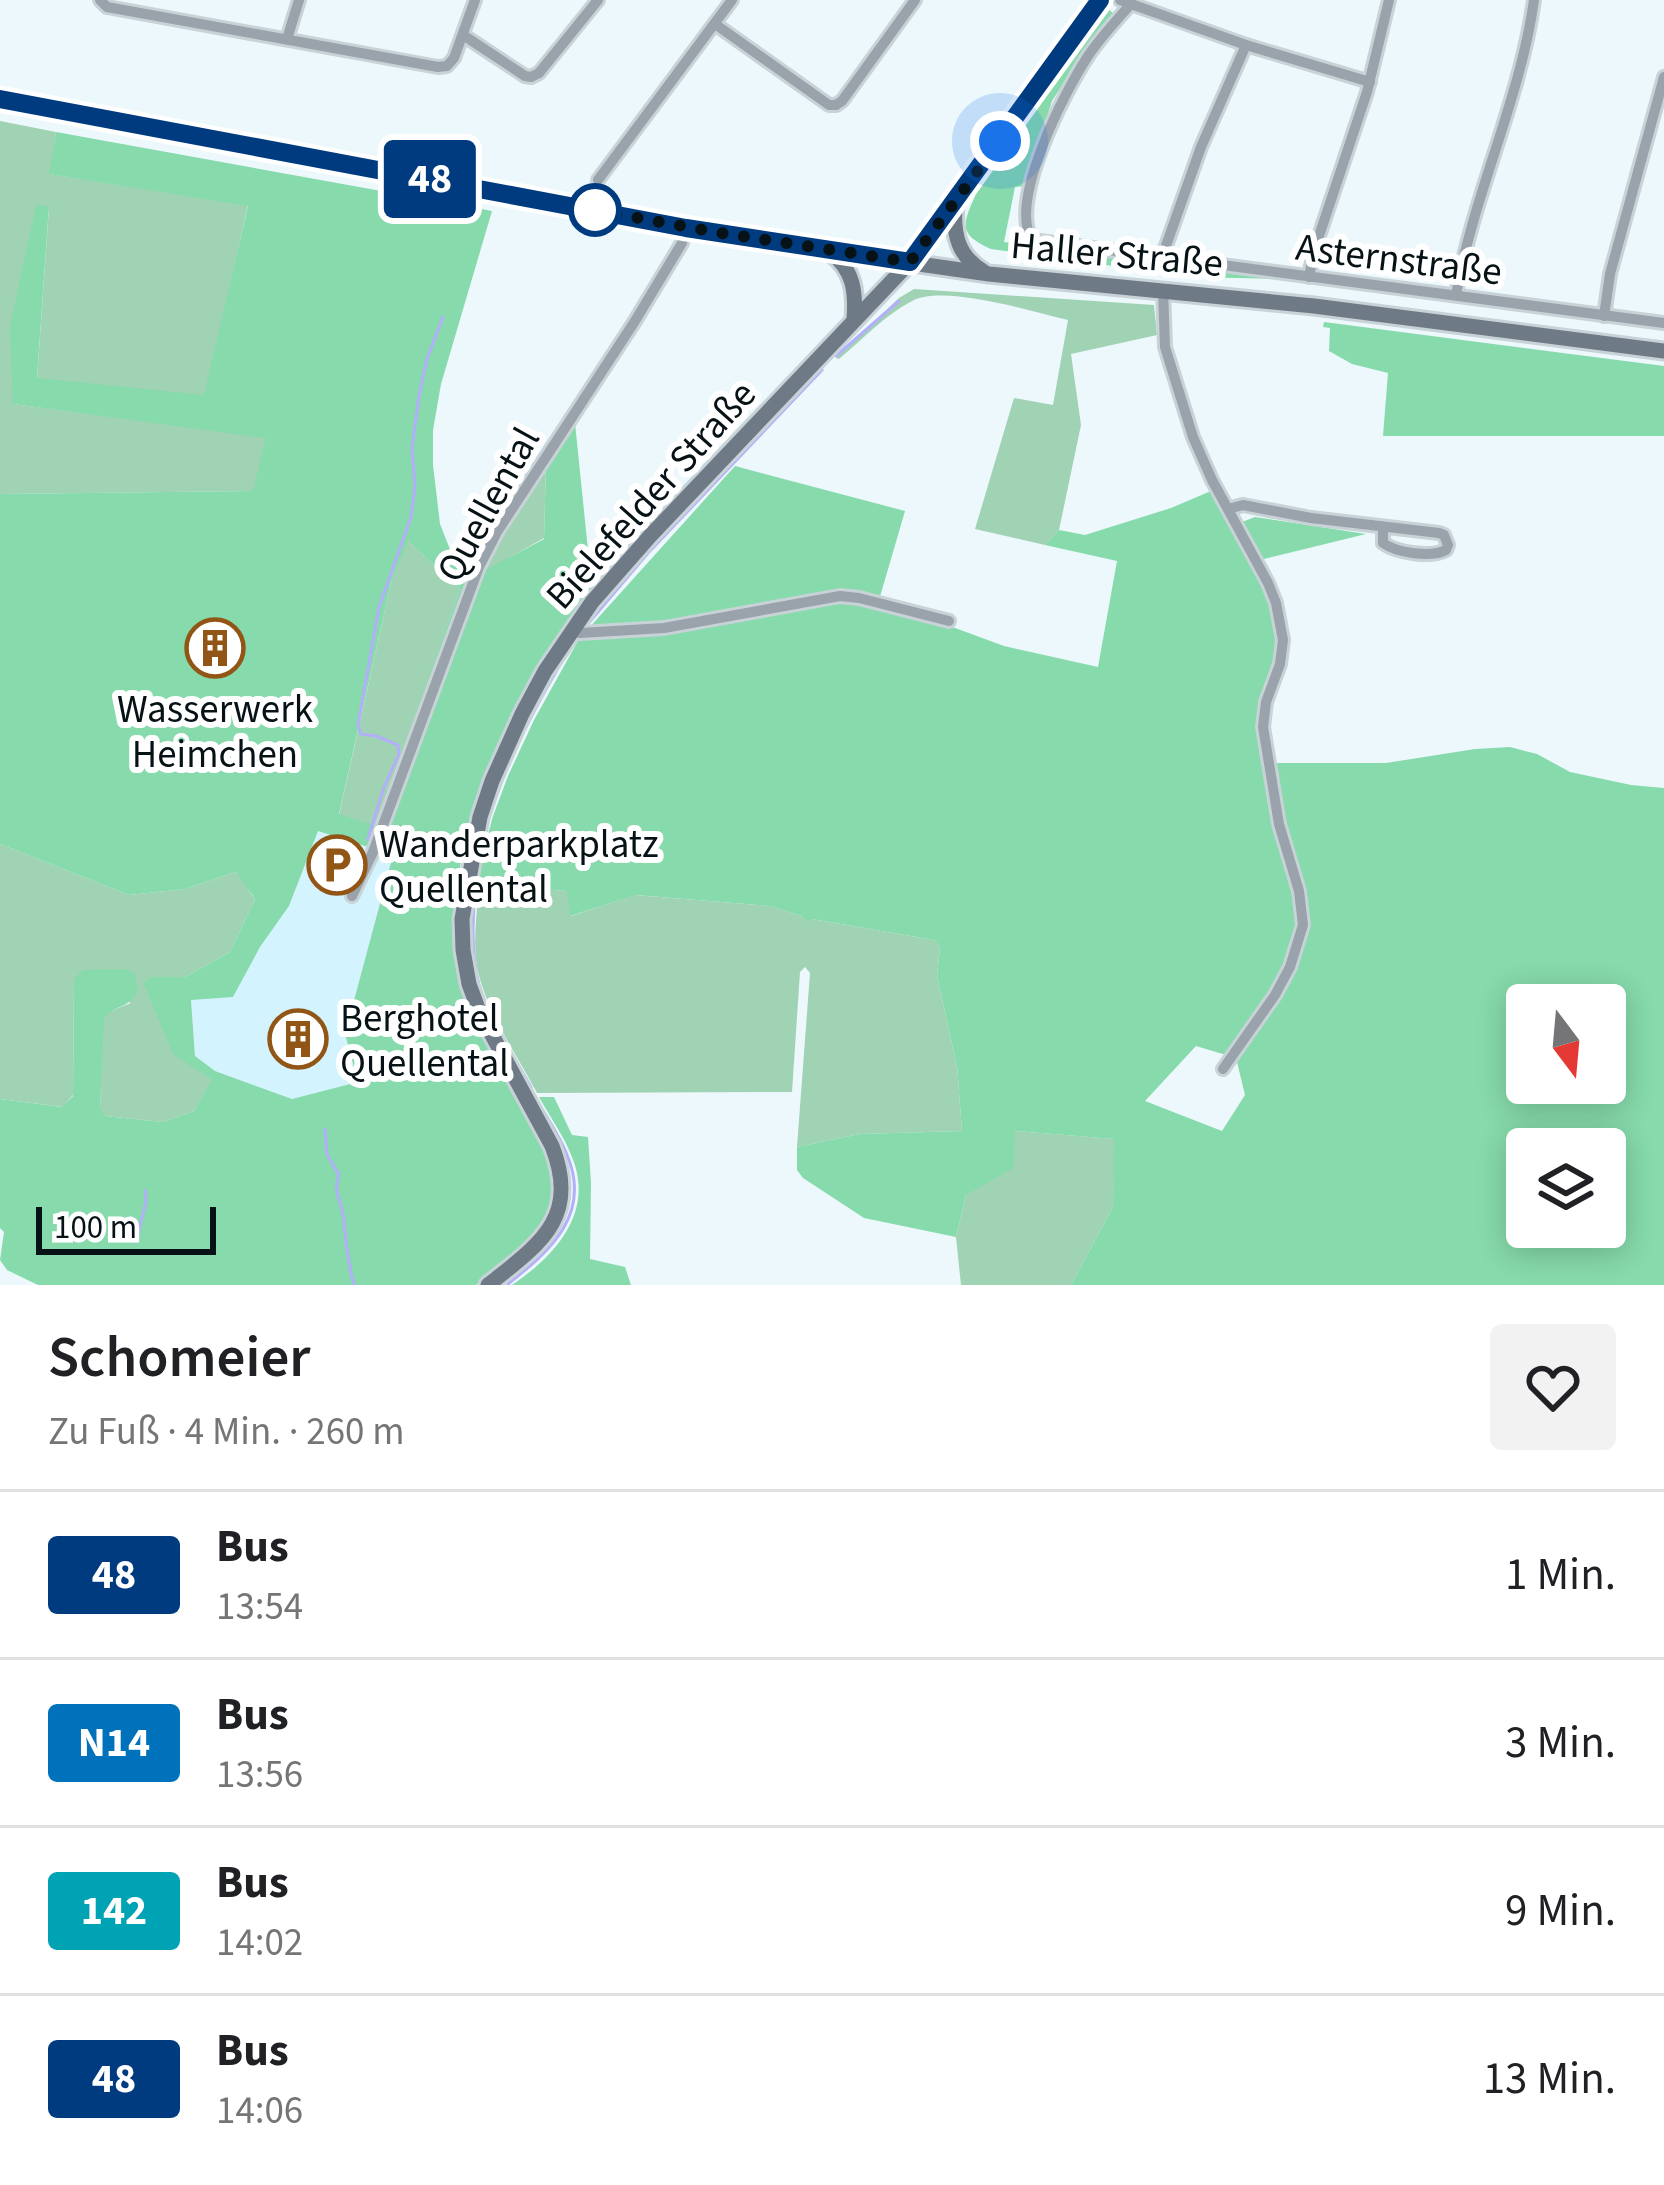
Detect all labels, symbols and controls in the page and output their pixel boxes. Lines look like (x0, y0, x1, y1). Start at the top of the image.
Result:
your location (970, 111, 1030, 171)
line badge: 48 (376, 140, 484, 218)
text: 48 (408, 149, 452, 209)
unlabelled marker (570, 185, 620, 235)
street label: Haller Straße (1008, 218, 1225, 292)
street label: Asternstraße (1292, 220, 1505, 300)
street label: Bielefelder Straße (533, 369, 770, 622)
street label: Quellental (423, 417, 554, 592)
building icon: Wasserwerk Heimchen (184, 617, 246, 679)
place label: Wasserwerk Heimchen (117, 682, 313, 783)
place label: Wanderparkplatz Quellental (379, 817, 659, 918)
parking icon: Wanderparkplatz Quellental (306, 834, 368, 896)
north arrow (1506, 984, 1626, 1104)
map controls (1506, 984, 1626, 1248)
place label: Berghotel Quellental (340, 991, 509, 1092)
building icon: Berghotel Quellental (267, 1008, 329, 1070)
button: layers (1506, 1128, 1626, 1248)
scale bar (36, 1201, 216, 1254)
text: 100 m (54, 1204, 137, 1251)
text: Schomeier (48, 1318, 311, 1399)
button: heart (1490, 1324, 1616, 1450)
text: Zu Fuß · 4 Min. · 260 m (48, 1404, 405, 1460)
text: Bus (216, 1515, 289, 1579)
text: 1 Min. (1505, 1543, 1616, 1607)
text: 48 (92, 1545, 136, 1605)
text: 13:54 (216, 1579, 303, 1635)
text: Bus (216, 1683, 289, 1747)
text: 3 Min. (1505, 1711, 1616, 1775)
text: N14 (78, 1713, 150, 1773)
text: 13:56 (216, 1747, 303, 1803)
text: Bus (216, 1851, 289, 1915)
text: 9 Min. (1505, 1879, 1616, 1943)
text: 142 (81, 1881, 147, 1941)
text: 14:02 (216, 1915, 303, 1971)
text: Bus (216, 2019, 289, 2083)
text: 13 Min. (1483, 2047, 1616, 2111)
text: 48 (92, 2049, 136, 2109)
text: 14:06 (216, 2083, 303, 2139)

